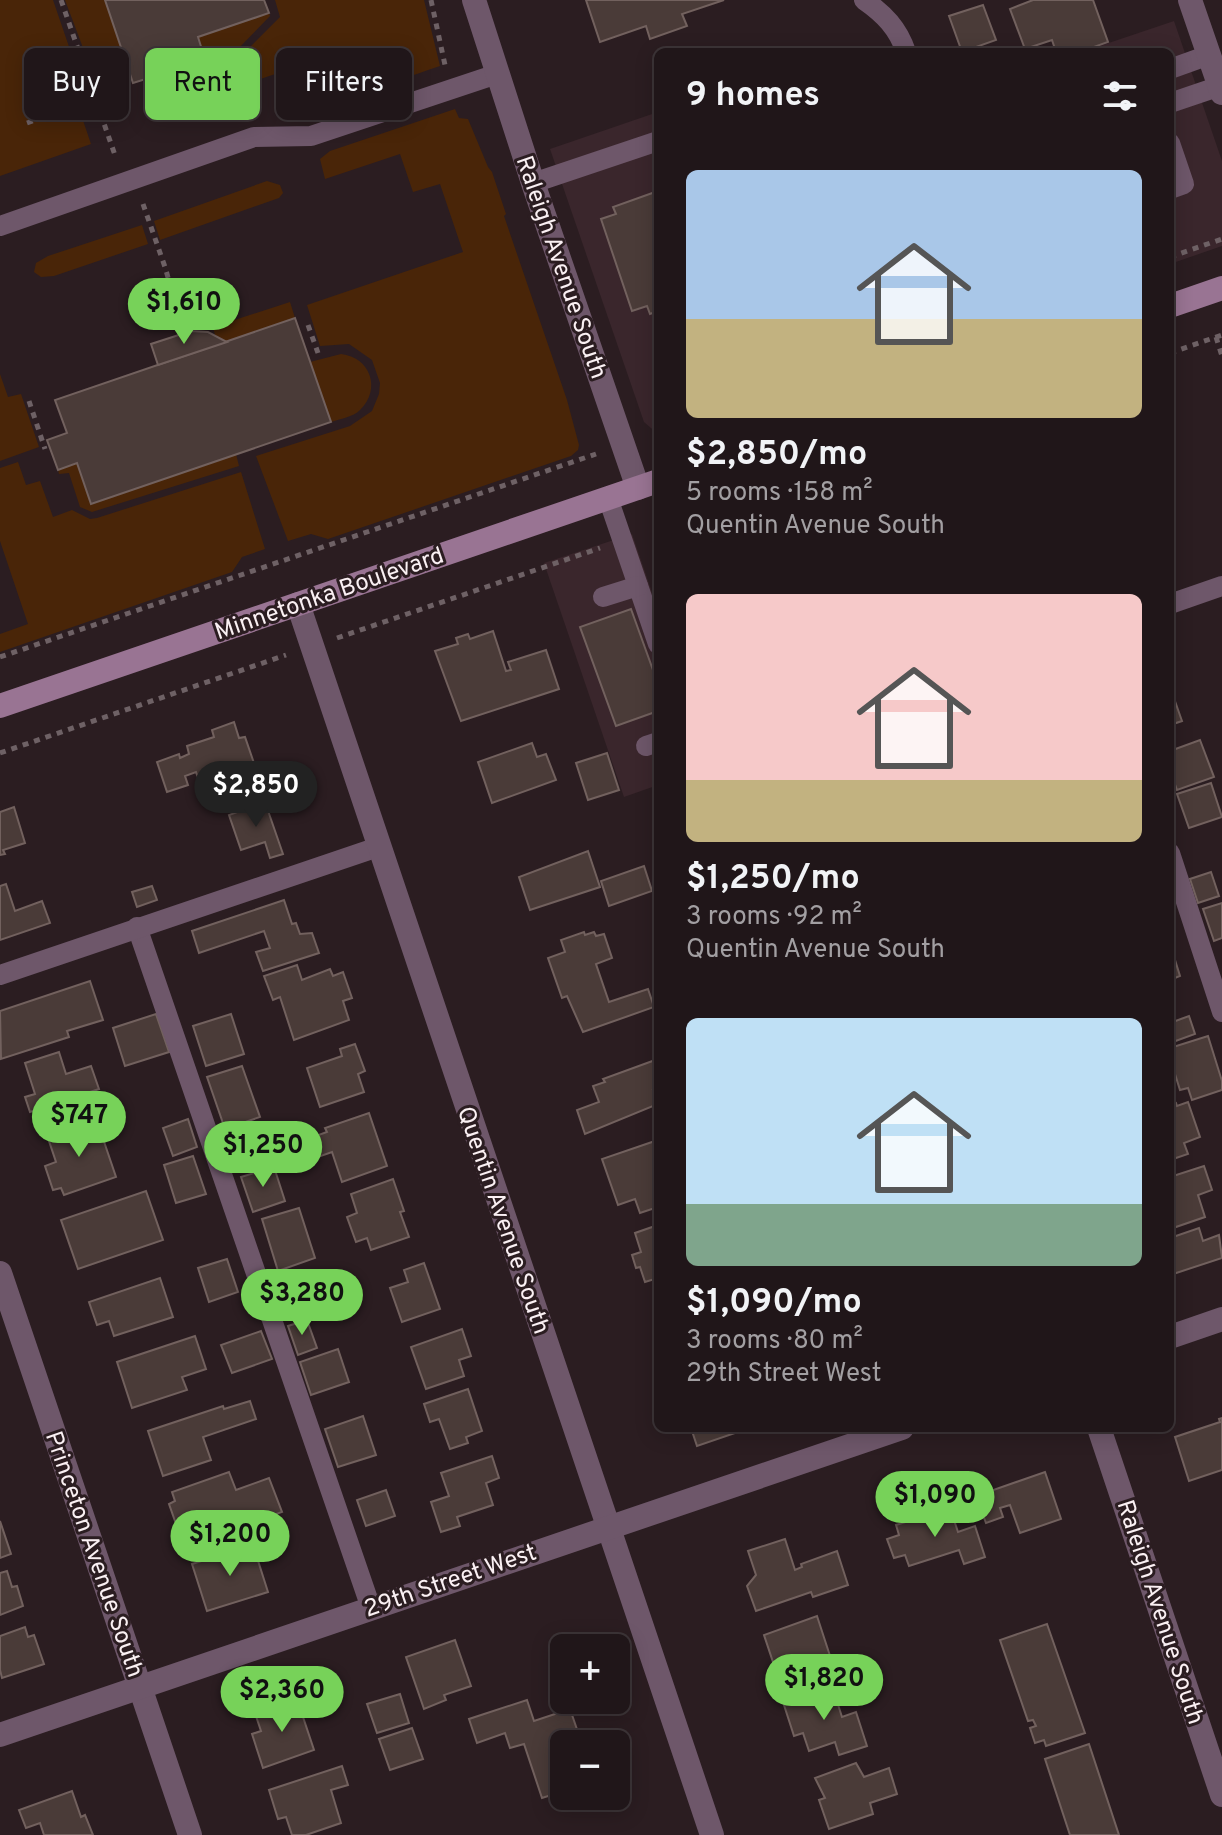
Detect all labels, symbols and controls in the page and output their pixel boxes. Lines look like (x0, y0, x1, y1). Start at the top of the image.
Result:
chip: Buy (24, 48, 129, 120)
chip: Rent (145, 48, 260, 120)
chip: Filters (276, 48, 412, 120)
icon: filters (1098, 74, 1142, 118)
text: 9 homes (686, 75, 820, 118)
street label: Raleigh Avenue South (508, 152, 612, 383)
icon: home (842, 222, 986, 366)
pin: $1,610 (119, 278, 249, 346)
text: $1,610 (146, 287, 222, 320)
text: $2,850/mo (686, 434, 867, 477)
text: 5 rooms · 158 m² (686, 477, 873, 510)
text: Quentin Avenue South (686, 510, 945, 543)
street label: Minnetonka Boulevard (211, 542, 448, 648)
icon: home (842, 646, 986, 790)
pin: $2,850 (191, 761, 321, 829)
text: $2,850 (212, 770, 300, 803)
text: $1,250/mo (686, 858, 860, 901)
text: 3 rooms · 92 m² (686, 901, 862, 934)
text: Quentin Avenue South (686, 934, 945, 967)
icon: home (842, 1070, 986, 1214)
pin: $747 (32, 1091, 126, 1159)
text: $747 (50, 1100, 108, 1133)
street label: Quentin Avenue South (449, 1103, 555, 1338)
pin: $1,250 (198, 1121, 328, 1189)
text: $1,250 (222, 1130, 304, 1163)
pin: $3,280 (237, 1269, 367, 1337)
text: $3,280 (259, 1278, 345, 1311)
text: $1,090/mo (686, 1282, 862, 1325)
text: 3 rooms · 80 m² (686, 1325, 863, 1358)
text: 29th Street West (686, 1358, 881, 1391)
street label: Princeton Avenue South (37, 1428, 149, 1682)
pin: $1,090 (870, 1471, 1000, 1539)
text: $1,090 (893, 1480, 977, 1513)
street label: Raleigh Avenue South (1109, 1497, 1210, 1729)
pin: $1,200 (165, 1510, 295, 1578)
text: $1,200 (188, 1519, 272, 1552)
street label: 29th Street West (360, 1538, 541, 1625)
map controls (550, 1634, 630, 1810)
button: + (550, 1634, 630, 1714)
pin: $1,820 (759, 1654, 889, 1722)
text: $1,820 (783, 1663, 865, 1696)
pin: $2,360 (217, 1666, 347, 1734)
text: $2,360 (239, 1675, 325, 1708)
button: − (550, 1730, 630, 1810)

